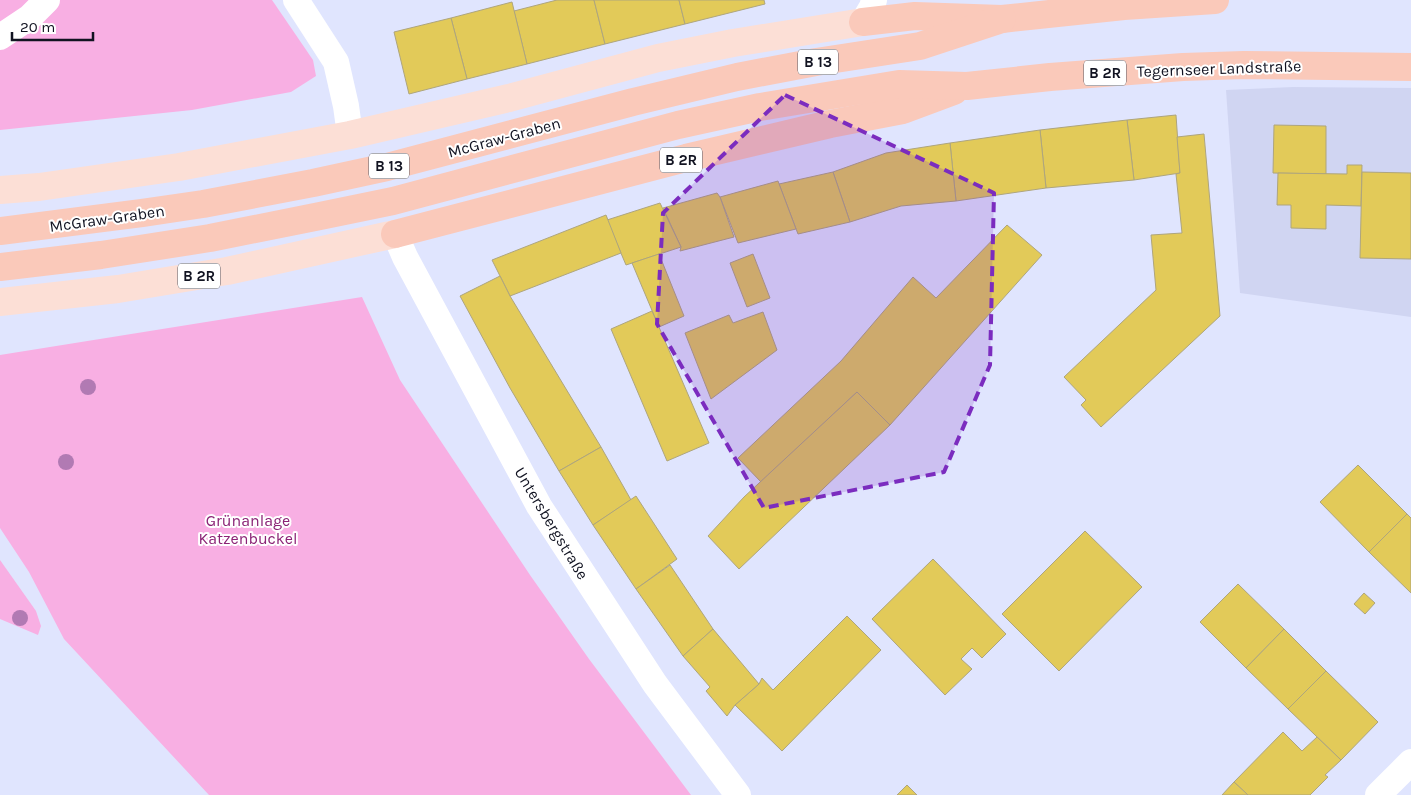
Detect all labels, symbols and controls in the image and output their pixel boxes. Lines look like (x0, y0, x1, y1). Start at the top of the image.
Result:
scale bar (12, 10, 94, 42)
text: 20 m (20, 18, 55, 36)
road number: B 13 (798, 50, 838, 74)
street label: Tegernseer Landstraße (1136, 56, 1302, 81)
road number: B 2R (1084, 60, 1126, 86)
street label: McGraw-Graben (446, 113, 563, 162)
road number: B 2R (660, 148, 702, 172)
road number: B 13 (369, 154, 409, 178)
street label: McGraw-Graben (48, 201, 166, 236)
road number: B 2R (178, 264, 220, 288)
street label: Untersbergstraße (511, 464, 593, 583)
park label: Grünanlage Katzenbuckel (198, 511, 298, 548)

